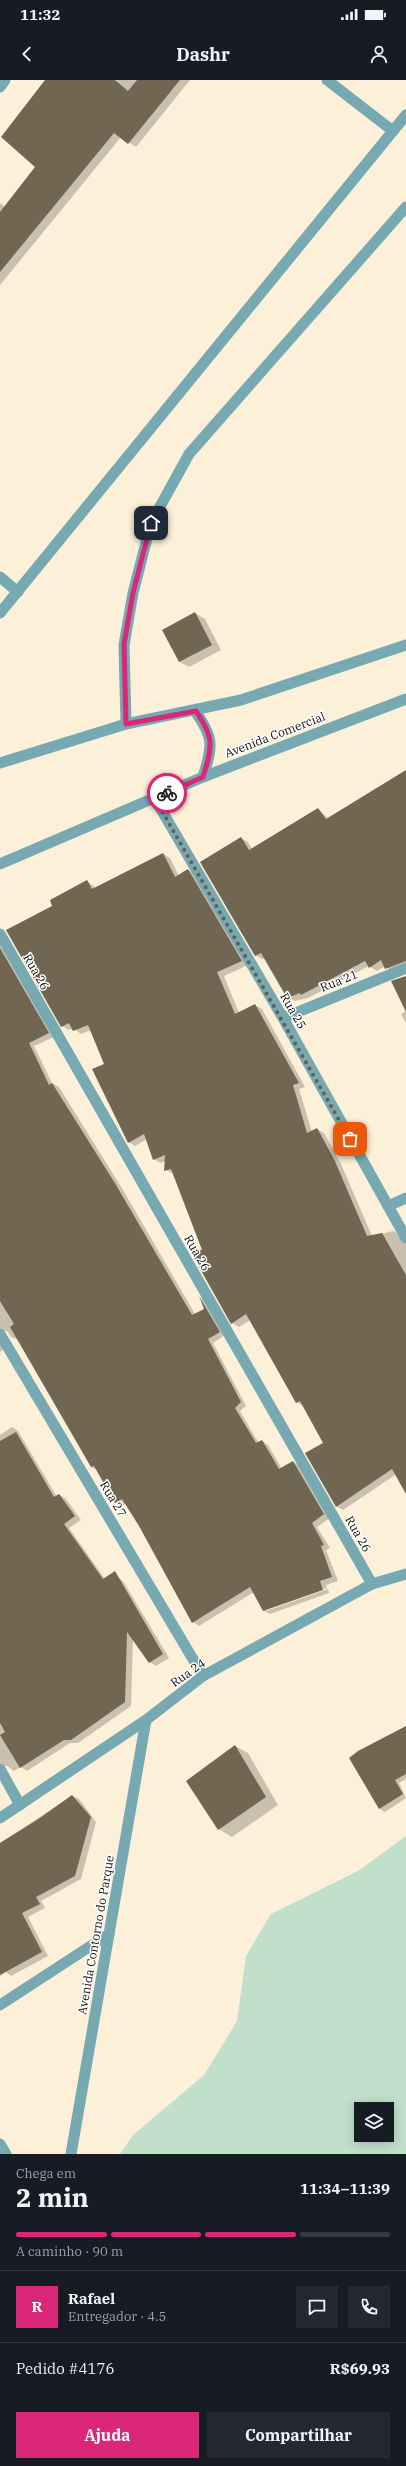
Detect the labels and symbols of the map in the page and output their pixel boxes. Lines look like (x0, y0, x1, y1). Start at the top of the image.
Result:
pin (134, 506, 168, 540)
street label: Avenida Comercial (222, 708, 328, 761)
courier (147, 773, 187, 813)
street label: Rua 26 (20, 951, 53, 992)
street label: Rua 21 (318, 966, 360, 995)
street label: Rua 25 (277, 990, 310, 1031)
pin (333, 1122, 367, 1156)
street label: Rua 26 (181, 1232, 214, 1273)
street label: Rua 27 (97, 1478, 130, 1519)
street label: Rua 26 (342, 1513, 375, 1554)
street label: Rua 24 (167, 1655, 208, 1690)
street label: Avenida Contorno do Parque (74, 1854, 117, 2016)

